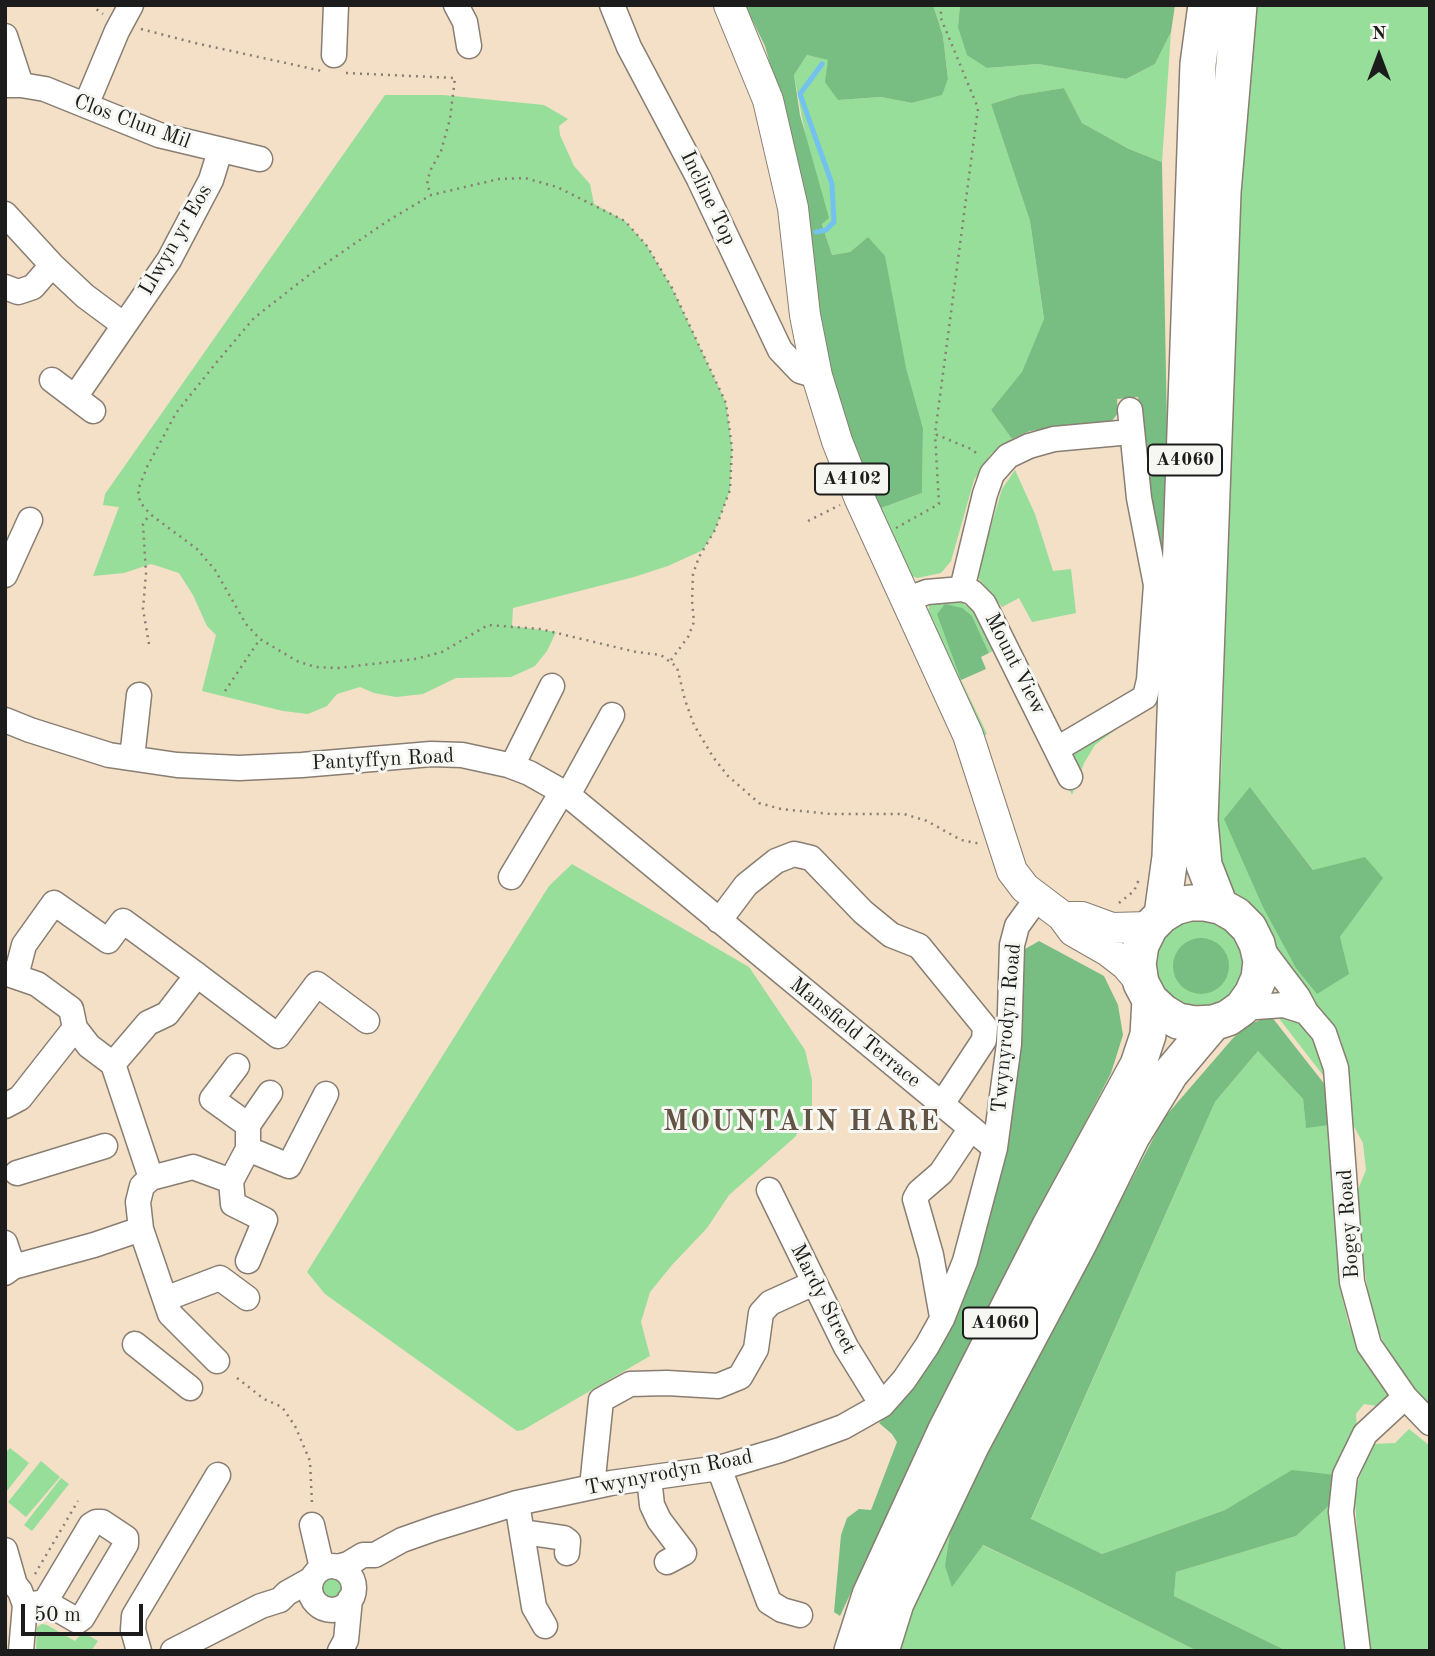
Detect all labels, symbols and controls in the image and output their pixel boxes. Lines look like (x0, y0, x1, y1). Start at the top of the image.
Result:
north arrow (1344, 21, 1414, 91)
text: N (1372, 25, 1386, 44)
street label: Clos Clun Mil (70, 89, 194, 155)
street label: Incline Top (674, 147, 742, 249)
street label: Llwyn yr Eos (134, 180, 218, 300)
road number: A4060 (1148, 444, 1222, 475)
road number: A4102 (815, 464, 889, 494)
street label: Mount View (979, 609, 1051, 719)
street label: Pantyffyn Road (311, 744, 455, 776)
street label: Twynyrodyn Road (987, 942, 1027, 1114)
street label: Mansfield Terrace (784, 972, 926, 1094)
district label: MOUNTAIN HARE (665, 1106, 939, 1140)
street label: Bogey Road (1333, 1168, 1365, 1280)
street label: Mardy Street (784, 1240, 862, 1358)
road number: A4060 (963, 1308, 1037, 1338)
street label: Twynyrodyn Road (583, 1444, 755, 1502)
scale bar (24, 1590, 147, 1634)
text: 50 m (34, 1605, 81, 1626)

